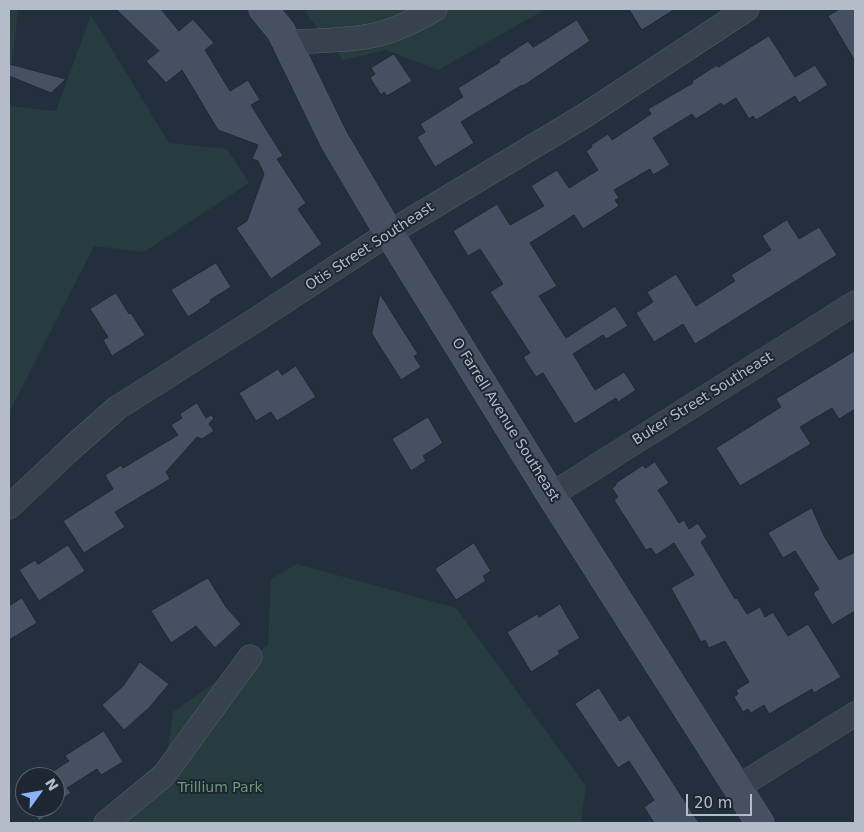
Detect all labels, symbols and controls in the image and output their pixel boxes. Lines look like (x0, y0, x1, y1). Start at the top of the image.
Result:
street label: Otis Street Southeast (303, 199, 437, 295)
street label: O Farrell Avenue Southeast (448, 335, 562, 505)
street label: Buker Street Southeast (630, 349, 776, 449)
north arrow (15, 767, 65, 817)
text: N (42, 775, 62, 794)
park label: Trillium Park (177, 780, 263, 796)
scale bar (689, 784, 755, 816)
text: 20 m (694, 794, 732, 812)

